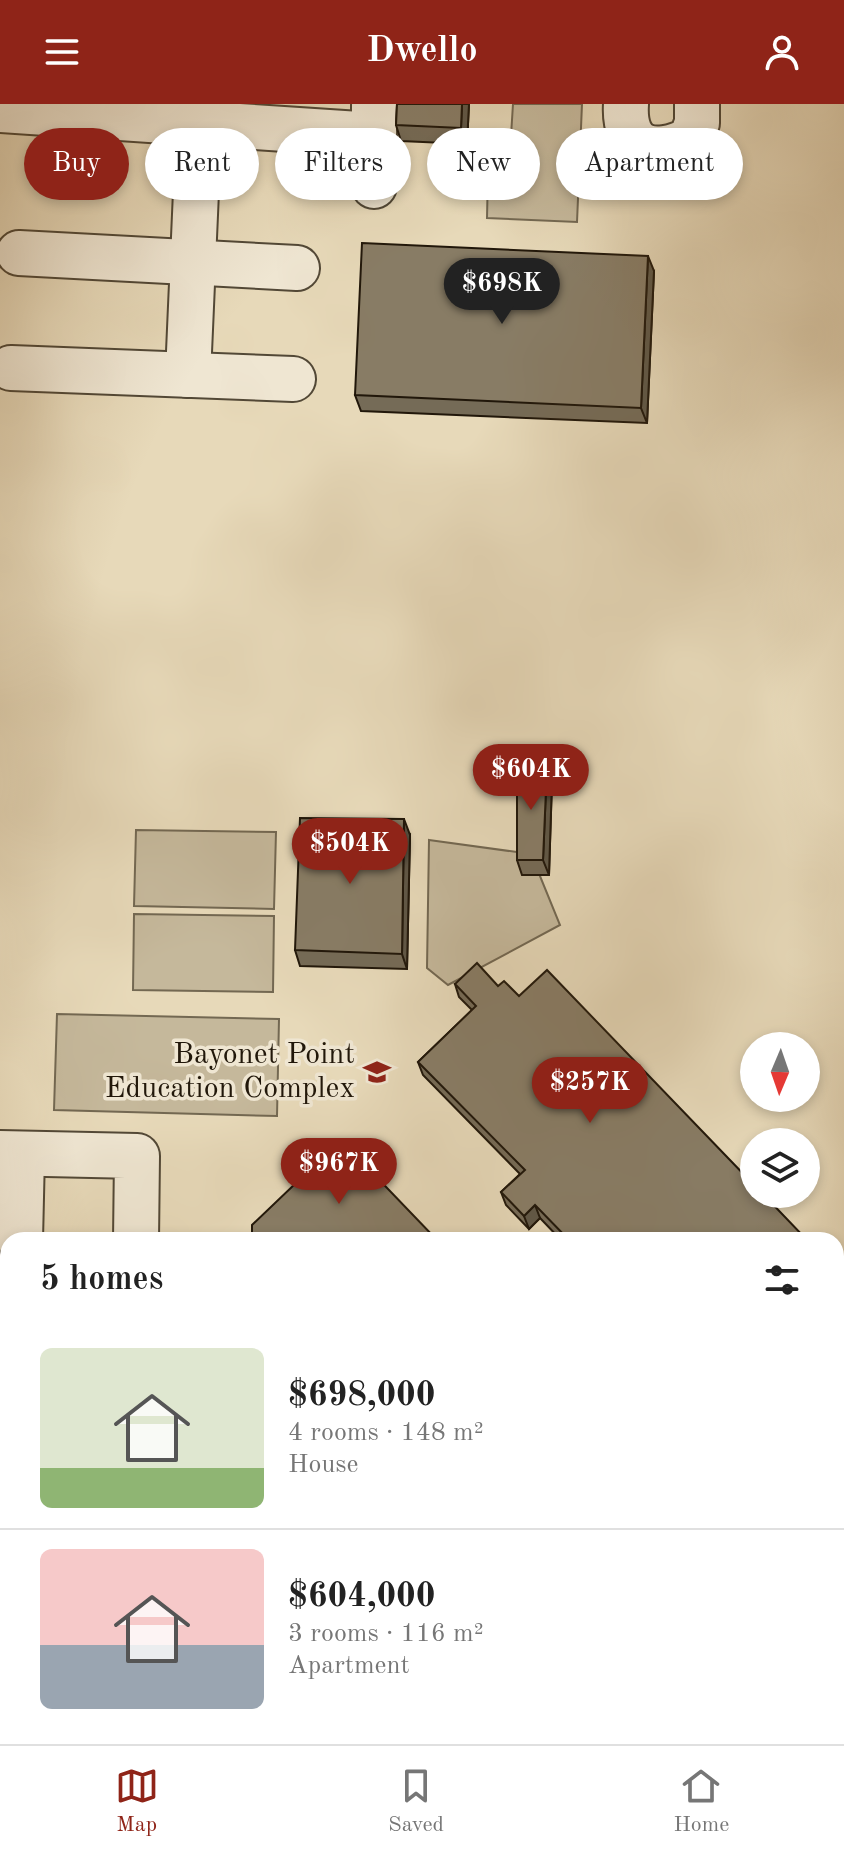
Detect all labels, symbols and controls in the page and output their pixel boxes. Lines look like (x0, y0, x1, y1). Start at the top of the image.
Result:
icon: menu (40, 30, 84, 74)
icon: person (760, 30, 804, 74)
text: Dwello (366, 34, 478, 70)
chip: Buy (24, 128, 129, 200)
chip: Rent (145, 128, 259, 200)
chip: Filters (275, 128, 411, 200)
chip: New (427, 128, 540, 200)
chip: Apartment (556, 128, 743, 200)
pin: $698K (446, 258, 558, 326)
text: $698K (462, 271, 542, 297)
pin: $604K (475, 744, 587, 812)
text: $604K (491, 757, 571, 783)
pin: $504K (294, 818, 406, 886)
text: $504K (310, 831, 390, 857)
north arrow (740, 1032, 820, 1112)
map controls (740, 1032, 820, 1208)
place label: Bayonet Point Education Complex (105, 1040, 355, 1104)
school or university icon: Bayonet Point Education Complex (362, 1057, 392, 1087)
pin: $257K (534, 1057, 646, 1125)
text: $257K (550, 1070, 630, 1096)
button: layers (740, 1128, 820, 1208)
pin: $967K (283, 1138, 395, 1206)
text: $967K (299, 1151, 379, 1177)
icon: filters (760, 1258, 804, 1302)
text: 5 homes (40, 1263, 163, 1297)
text: $698,000 (288, 1379, 436, 1413)
icon: home (104, 1380, 200, 1476)
text: 4 rooms · 148 m² (288, 1420, 484, 1446)
text: House (288, 1452, 359, 1478)
text: $604,000 (288, 1580, 436, 1614)
icon: home (104, 1581, 200, 1677)
text: 3 rooms · 116 m² (288, 1621, 484, 1647)
text: Apartment (288, 1653, 410, 1679)
tab: Map (115, 1764, 159, 1839)
tab: Saved (388, 1764, 444, 1839)
tab: Home (673, 1764, 729, 1839)

